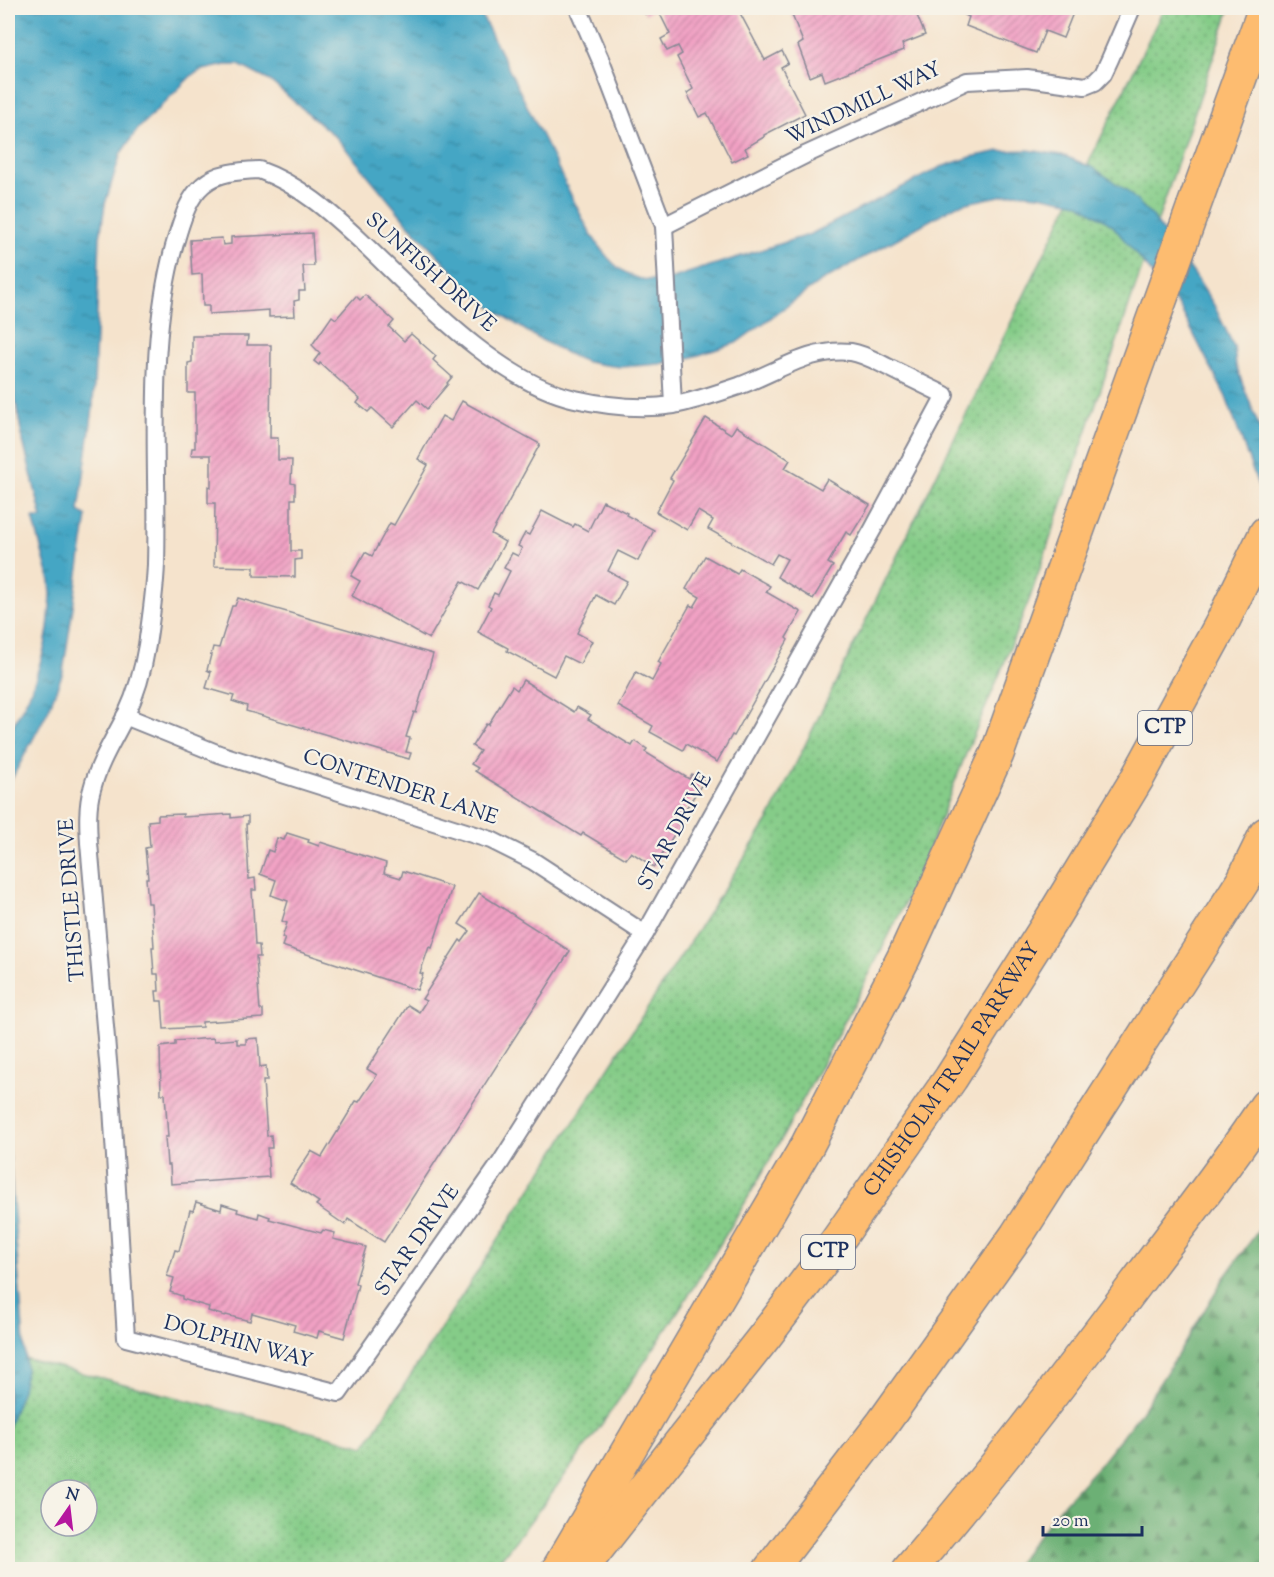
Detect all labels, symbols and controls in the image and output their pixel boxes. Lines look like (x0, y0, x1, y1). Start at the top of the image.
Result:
street label: WINDMILL WAY (781, 55, 947, 153)
street label: SUNFISH DRIVE (358, 206, 502, 340)
road number: CTP (1138, 711, 1192, 745)
street label: CONTENDER LANE (299, 742, 502, 834)
street label: STAR DRIVE (631, 767, 721, 896)
street label: THISTLE DRIVE (52, 817, 94, 983)
street label: CHISHOLM TRAIL PARKWAY (857, 936, 1048, 1204)
street label: STAR DRIVE (368, 1179, 468, 1303)
road number: CTP (801, 1235, 855, 1269)
street label: DOLPHIN WAY (160, 1309, 316, 1377)
north arrow (39, 1478, 99, 1538)
text: N (63, 1483, 81, 1509)
scale bar (1043, 1499, 1142, 1537)
text: 20 m (1052, 1509, 1089, 1535)

